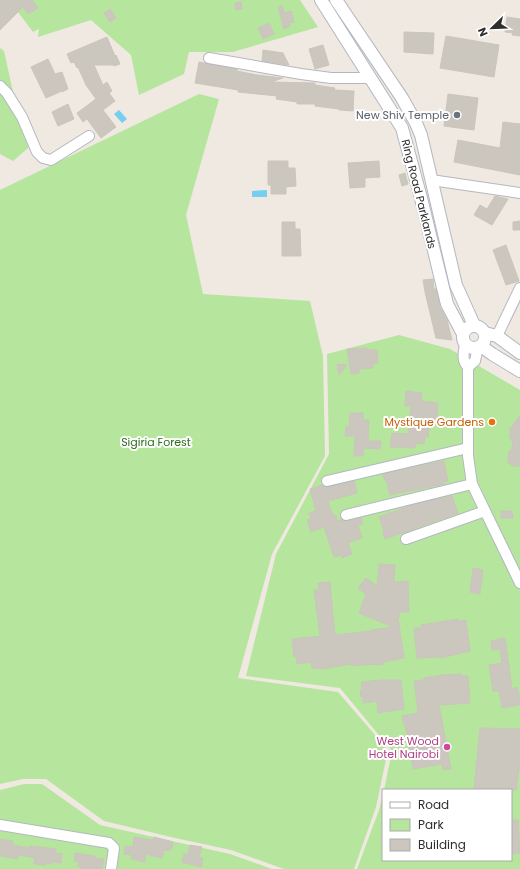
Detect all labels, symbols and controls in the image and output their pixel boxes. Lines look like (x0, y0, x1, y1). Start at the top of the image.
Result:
north arrow (472, 8, 512, 48)
text: N (474, 25, 492, 39)
place label: New Shiv Temple (356, 107, 449, 123)
marker: New Shiv Temple (452, 110, 462, 120)
street label: Ring Road Parklands (398, 138, 440, 251)
place label: Mystique Gardens (385, 414, 484, 430)
marker: Mystique Gardens (487, 417, 497, 427)
park label: Sigiria Forest (121, 434, 191, 450)
place label: West Wood Hotel Nairobi (369, 733, 439, 762)
marker: West Wood Hotel Nairobi (442, 742, 452, 752)
legend (382, 789, 512, 861)
text: Road (418, 796, 449, 813)
text: Park (418, 816, 445, 833)
text: Building (418, 836, 466, 853)

